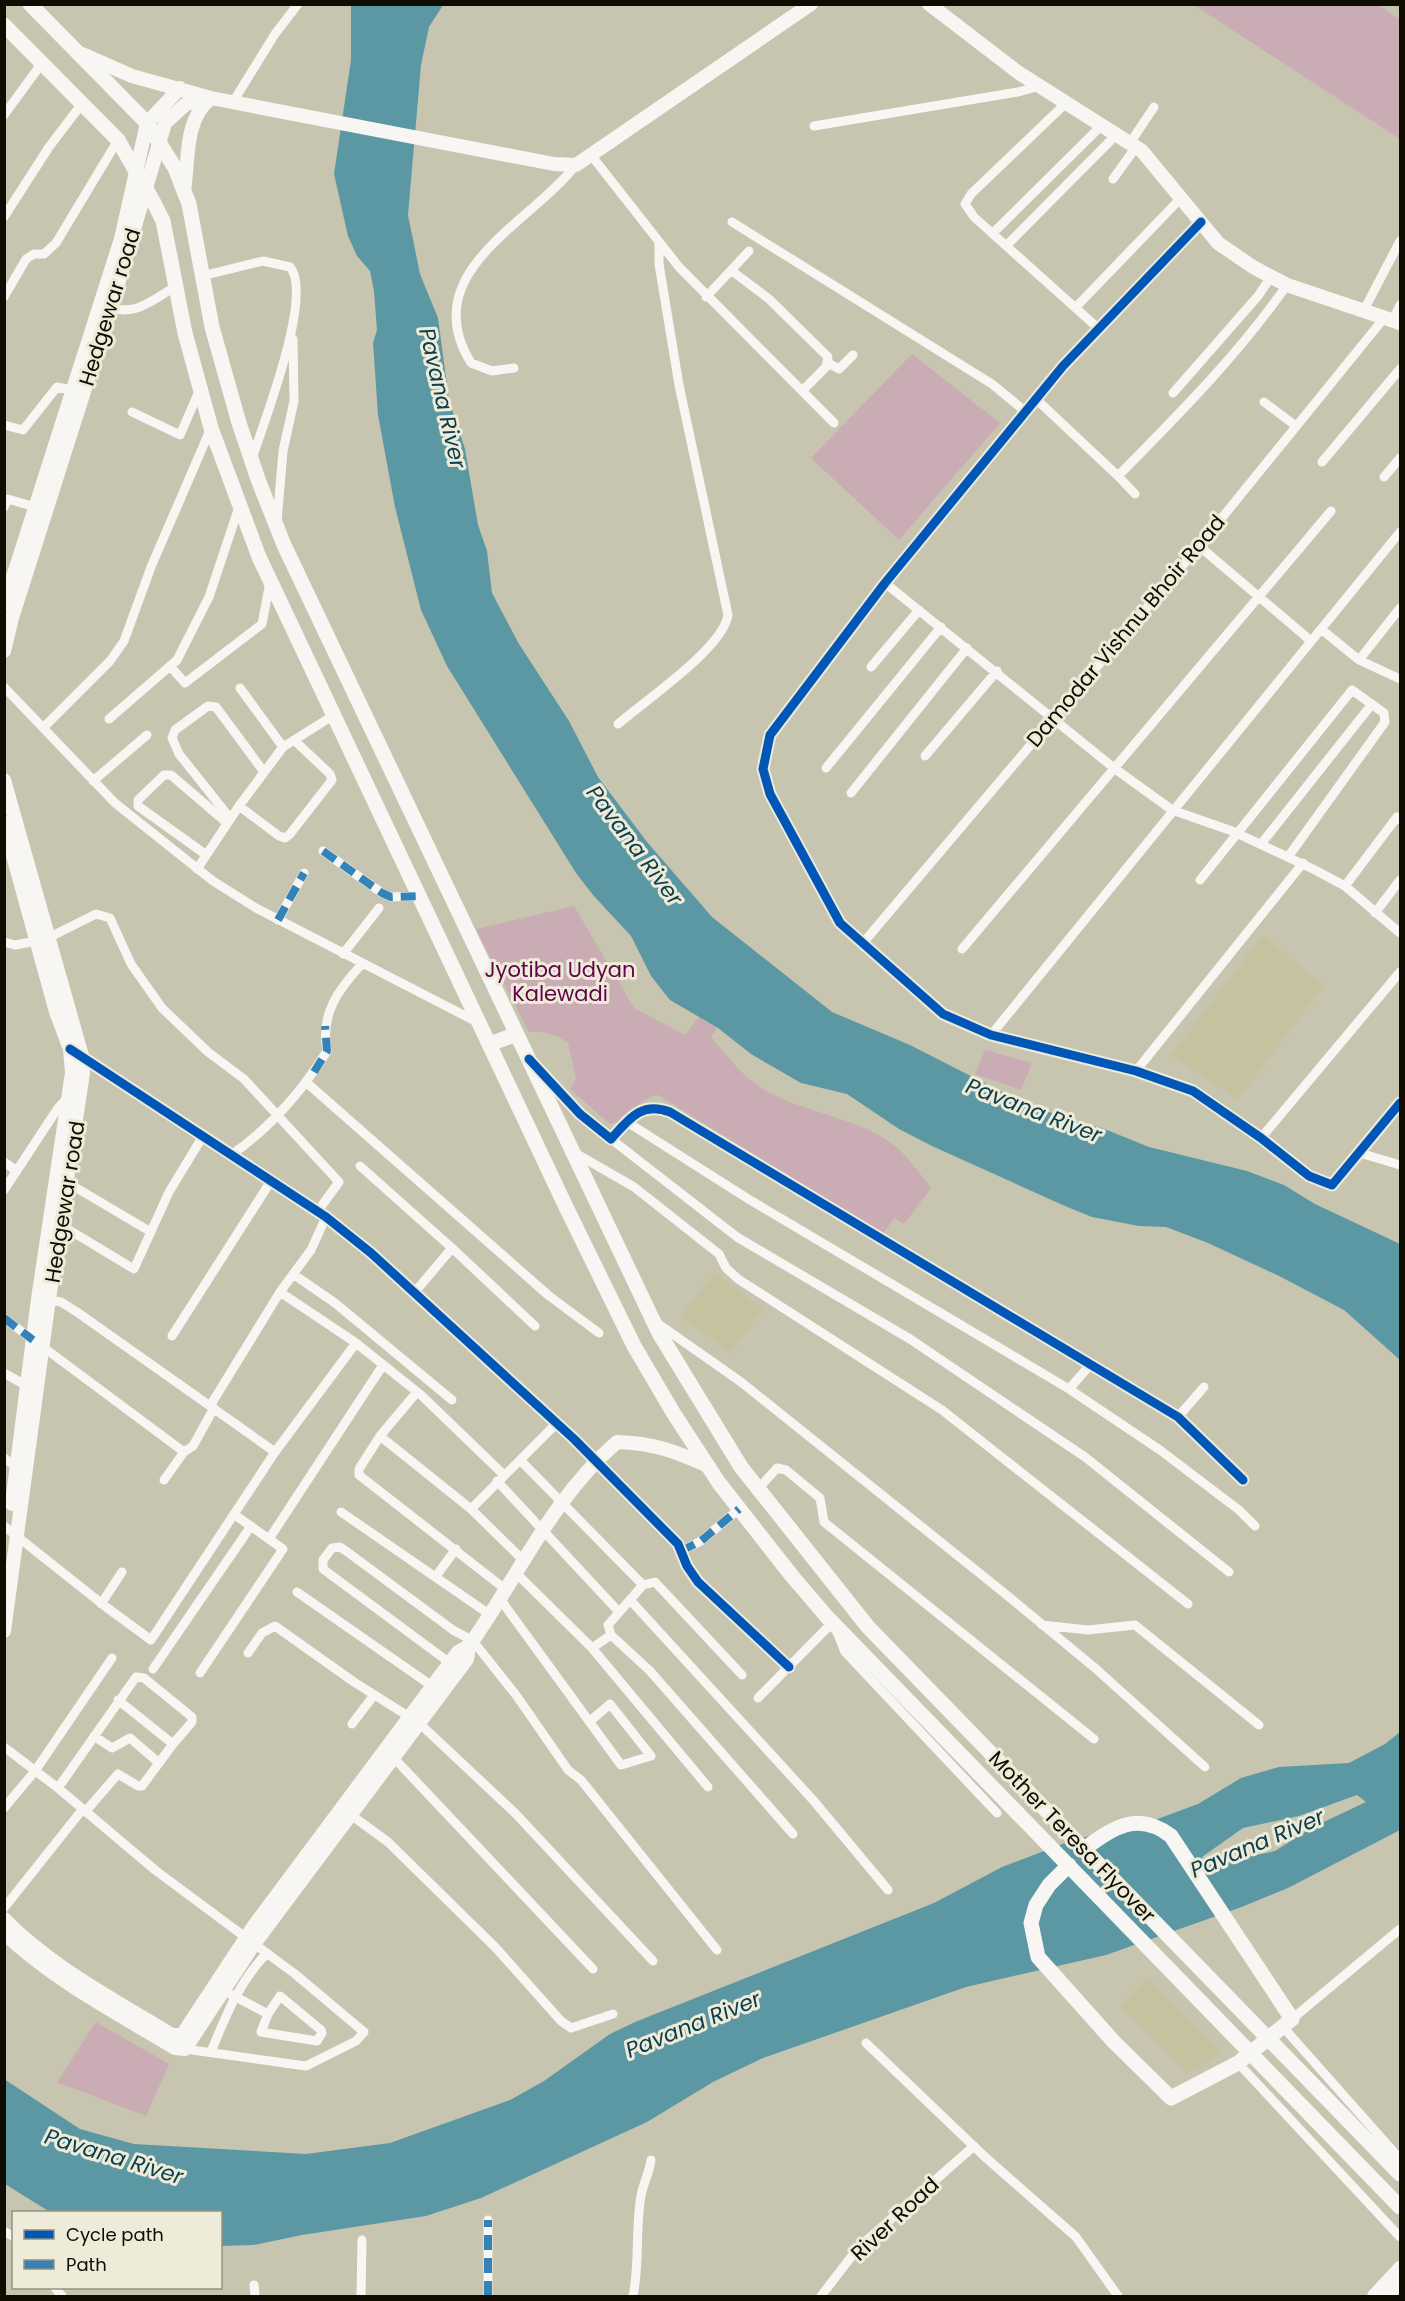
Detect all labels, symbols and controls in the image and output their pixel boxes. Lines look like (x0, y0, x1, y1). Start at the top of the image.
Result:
street label: Hedgewar road (72, 224, 147, 389)
water label: Pavana River (411, 325, 474, 472)
street label: Damodar Vishnu Bhoir Road (1020, 508, 1232, 753)
water label: Pavana River (579, 779, 691, 912)
park label: Jyotiba Udyan Kalewadi (484, 955, 636, 1008)
water label: Pavana River (961, 1070, 1107, 1151)
street label: Hedgewar road (37, 1119, 92, 1285)
street label: Mother Teresa Flyover (982, 1744, 1162, 1929)
water label: Pavana River (1185, 1801, 1330, 1886)
water label: Pavana River (621, 1983, 766, 2066)
water label: Pavana River (41, 2121, 188, 2192)
street label: River Road (844, 2170, 945, 2267)
legend (12, 2211, 222, 2289)
text: Cycle path (66, 2222, 164, 2247)
text: Path (66, 2252, 107, 2277)

